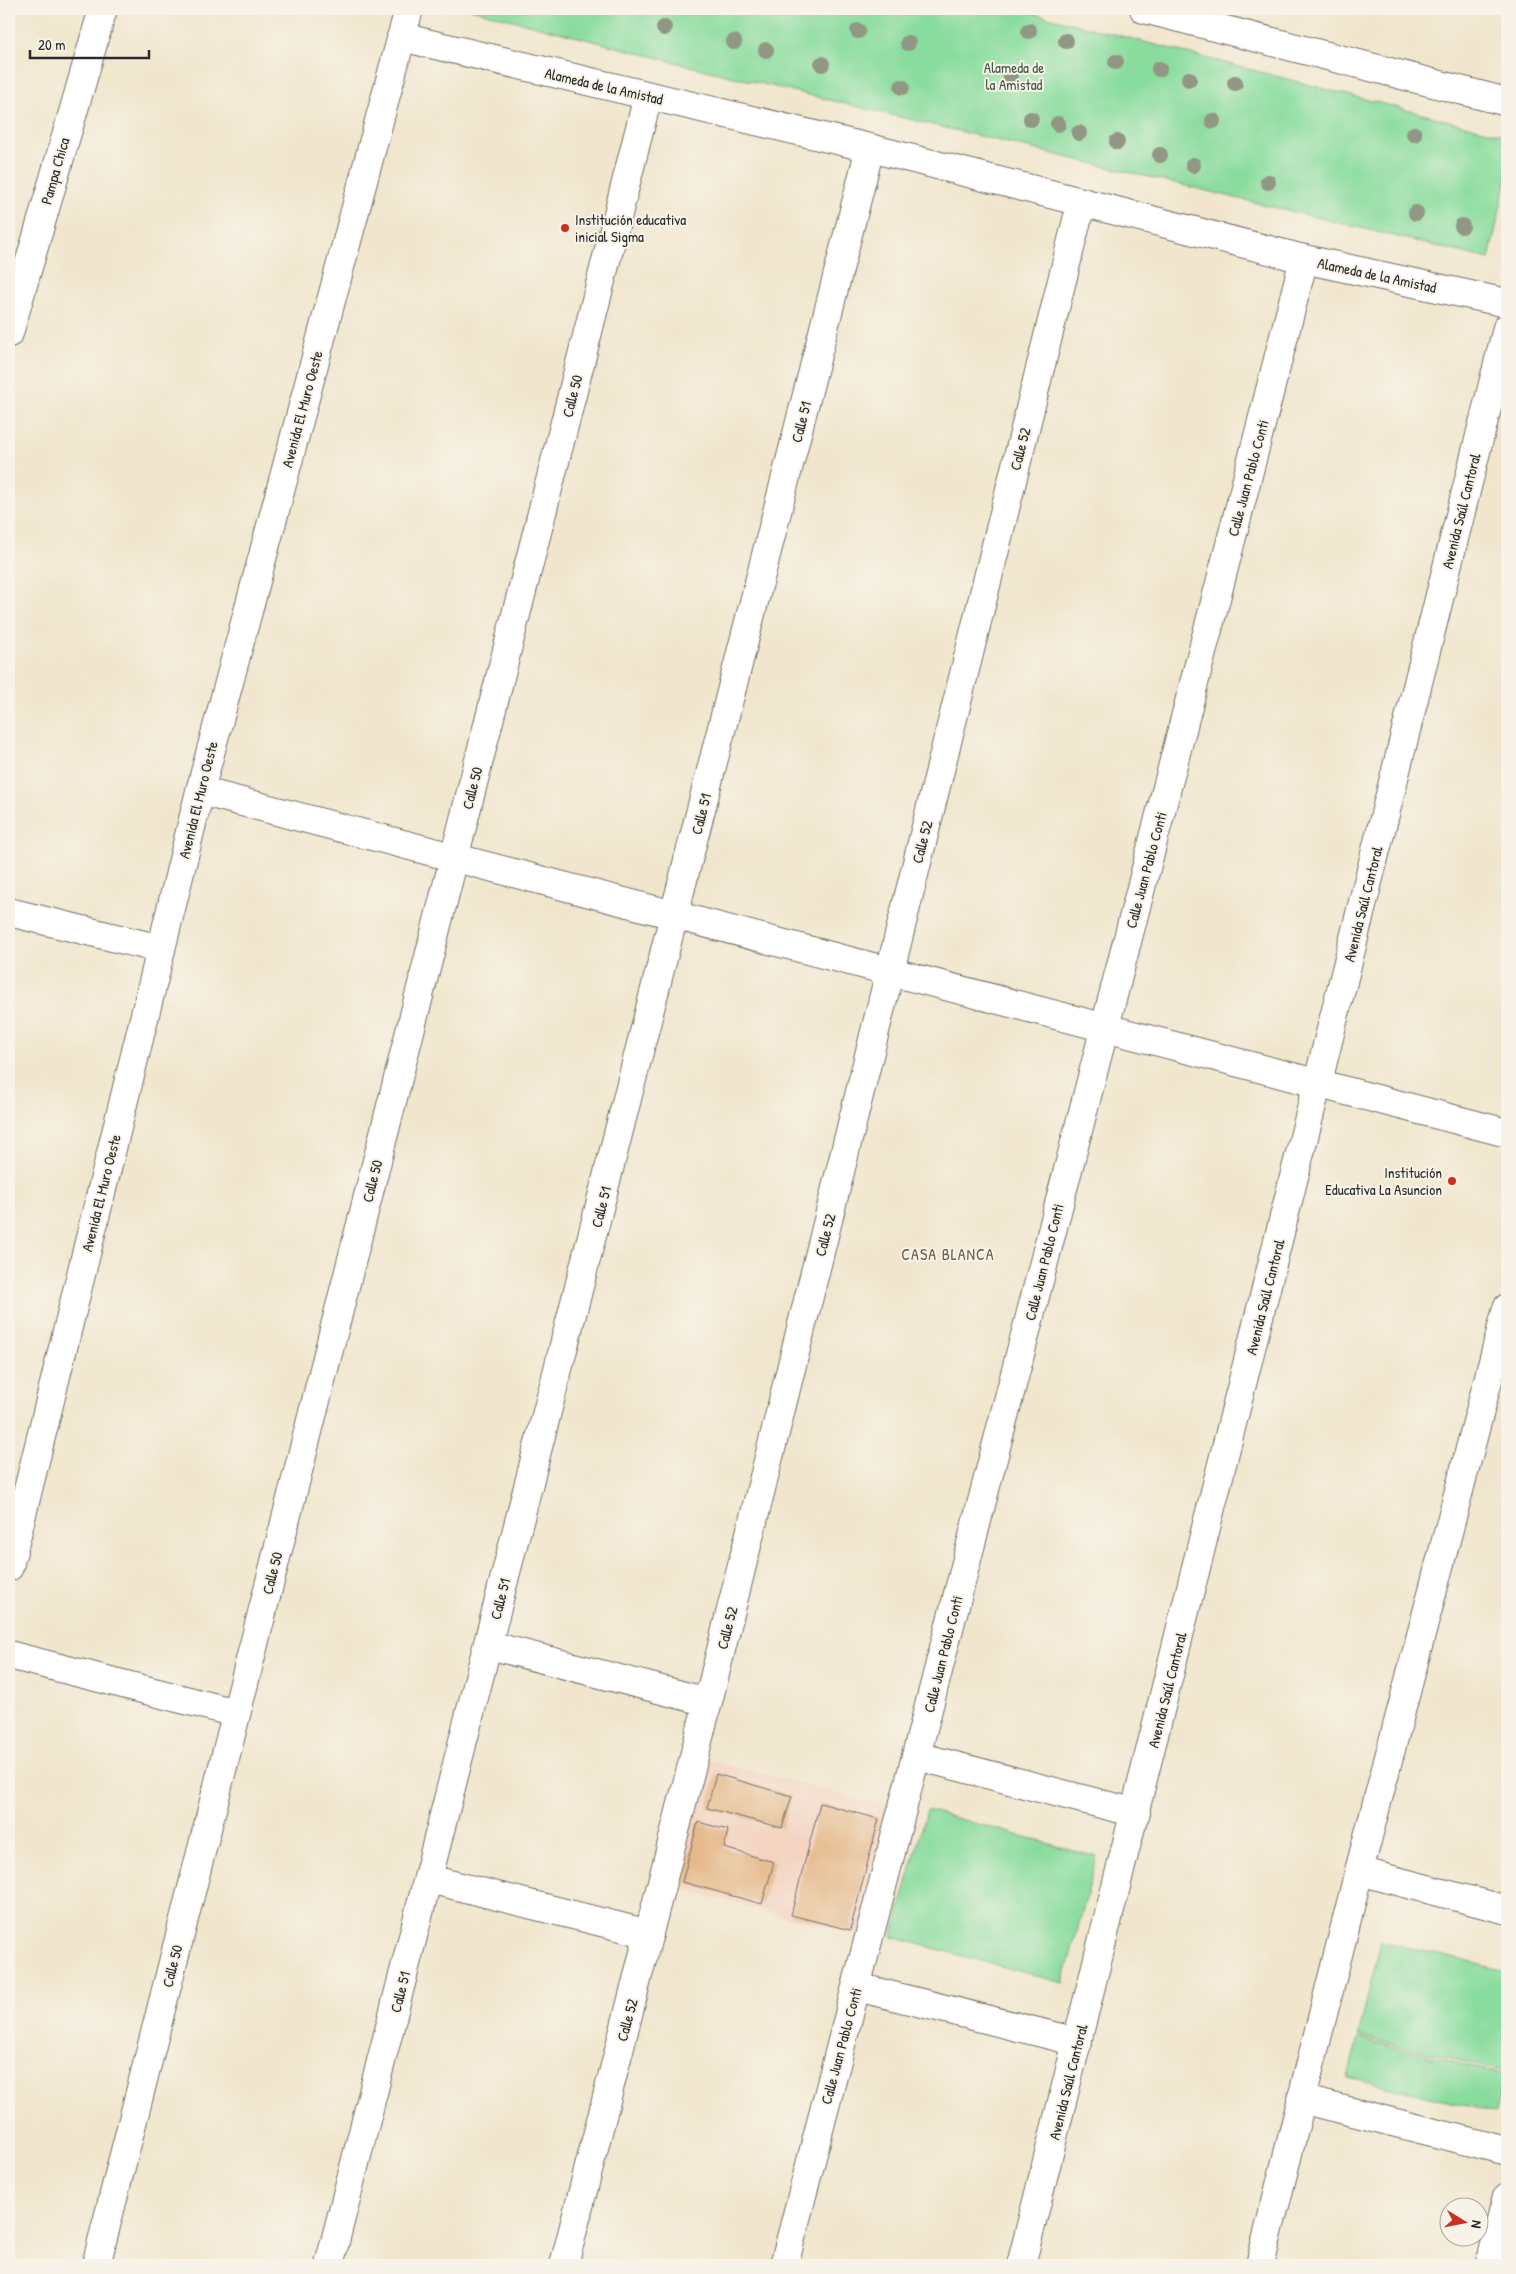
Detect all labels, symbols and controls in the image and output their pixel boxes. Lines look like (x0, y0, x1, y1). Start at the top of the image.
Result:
scale bar (30, 28, 149, 60)
text: 20 m (38, 34, 65, 55)
park label: Alameda de la Amistad (984, 57, 1044, 95)
street label: Alameda de la Amistad (543, 62, 665, 110)
street label: Pampa Chica (35, 135, 75, 207)
place label: Institución educativa inicial Sigma (575, 209, 686, 247)
marker: Institución educativa inicial Sigma (559, 222, 571, 234)
street label: Alameda de la Amistad (1316, 252, 1438, 298)
street label: Avenida El Muro Oeste (276, 348, 328, 470)
street label: Calle 50 (557, 372, 587, 419)
street label: Calle 51 (786, 399, 816, 445)
street label: Calle Juan Pablo Conti (1222, 417, 1274, 539)
street label: Calle 52 (1005, 425, 1035, 473)
street label: Avenida Saúl Cantoral (1436, 451, 1486, 571)
street label: Avenida El Muro Oeste (173, 739, 223, 861)
street label: Calle 50 (457, 764, 487, 811)
street label: Calle 51 (686, 791, 716, 837)
street label: Calle Juan Pablo Conti (1120, 809, 1172, 931)
street label: Calle 52 (907, 818, 937, 866)
street label: Avenida Saúl Cantoral (1338, 844, 1388, 964)
street label: Avenida El Muro Oeste (76, 1132, 126, 1254)
street label: Calle 50 (357, 1157, 387, 1204)
place label: Institución Educativa La Asuncion (1325, 1162, 1442, 1200)
marker: Institución Educativa La Asuncion (1446, 1175, 1458, 1187)
street label: Calle 51 (586, 1184, 616, 1230)
street label: Calle Juan Pablo Conti (1019, 1201, 1069, 1323)
street label: Calle 52 (810, 1211, 840, 1259)
street label: Avenida Saúl Cantoral (1240, 1237, 1290, 1357)
district label: CASA BLANCA (901, 1243, 995, 1265)
street label: Calle 50 (257, 1549, 287, 1596)
street label: Calle 51 (485, 1576, 515, 1622)
street label: Calle Juan Pablo Conti (918, 1593, 968, 1715)
street label: Calle 52 (712, 1604, 742, 1652)
street label: Avenida Saúl Cantoral (1142, 1630, 1192, 1750)
street label: Calle 50 (157, 1942, 187, 1989)
street label: Calle 51 (385, 1969, 415, 2015)
street label: Calle Juan Pablo Conti (815, 1985, 867, 2107)
street label: Calle 52 (611, 1996, 643, 2044)
street label: Avenida Saúl Cantoral (1043, 2022, 1093, 2142)
north arrow (1438, 2196, 1488, 2246)
text: N (1467, 2219, 1487, 2230)

